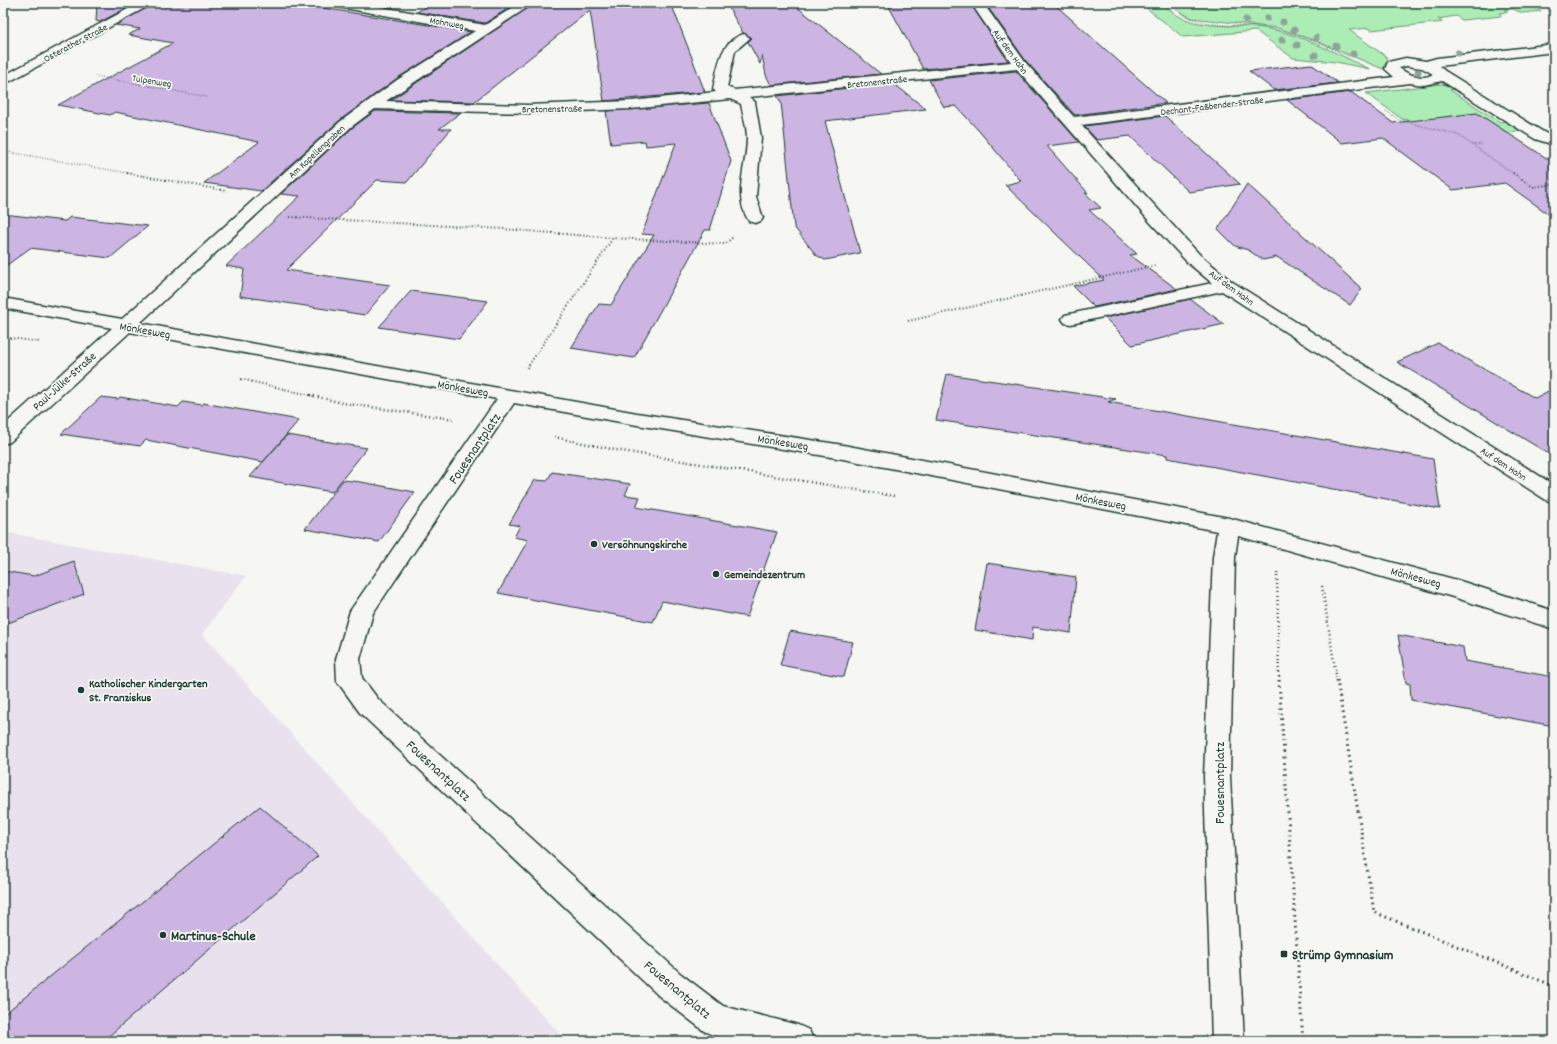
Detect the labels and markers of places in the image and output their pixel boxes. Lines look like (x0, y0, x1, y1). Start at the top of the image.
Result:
place label: Versöhnungskirche (602, 537, 688, 554)
marker: Versöhnungskirche (589, 539, 599, 549)
place label: Gemeindezentrum (724, 567, 805, 584)
marker: Gemeindezentrum (711, 569, 721, 579)
place label: Katholischer Kindergarten St. Franziskus (89, 676, 208, 707)
marker: Katholischer Kindergarten St. Franziskus (76, 685, 86, 695)
place label: Martinus-Schule (171, 927, 256, 947)
marker: Martinus-Schule (158, 930, 168, 940)
place label: Strümp Gymnasium (1292, 946, 1394, 966)
marker: Strümp Gymnasium (1279, 949, 1289, 959)

